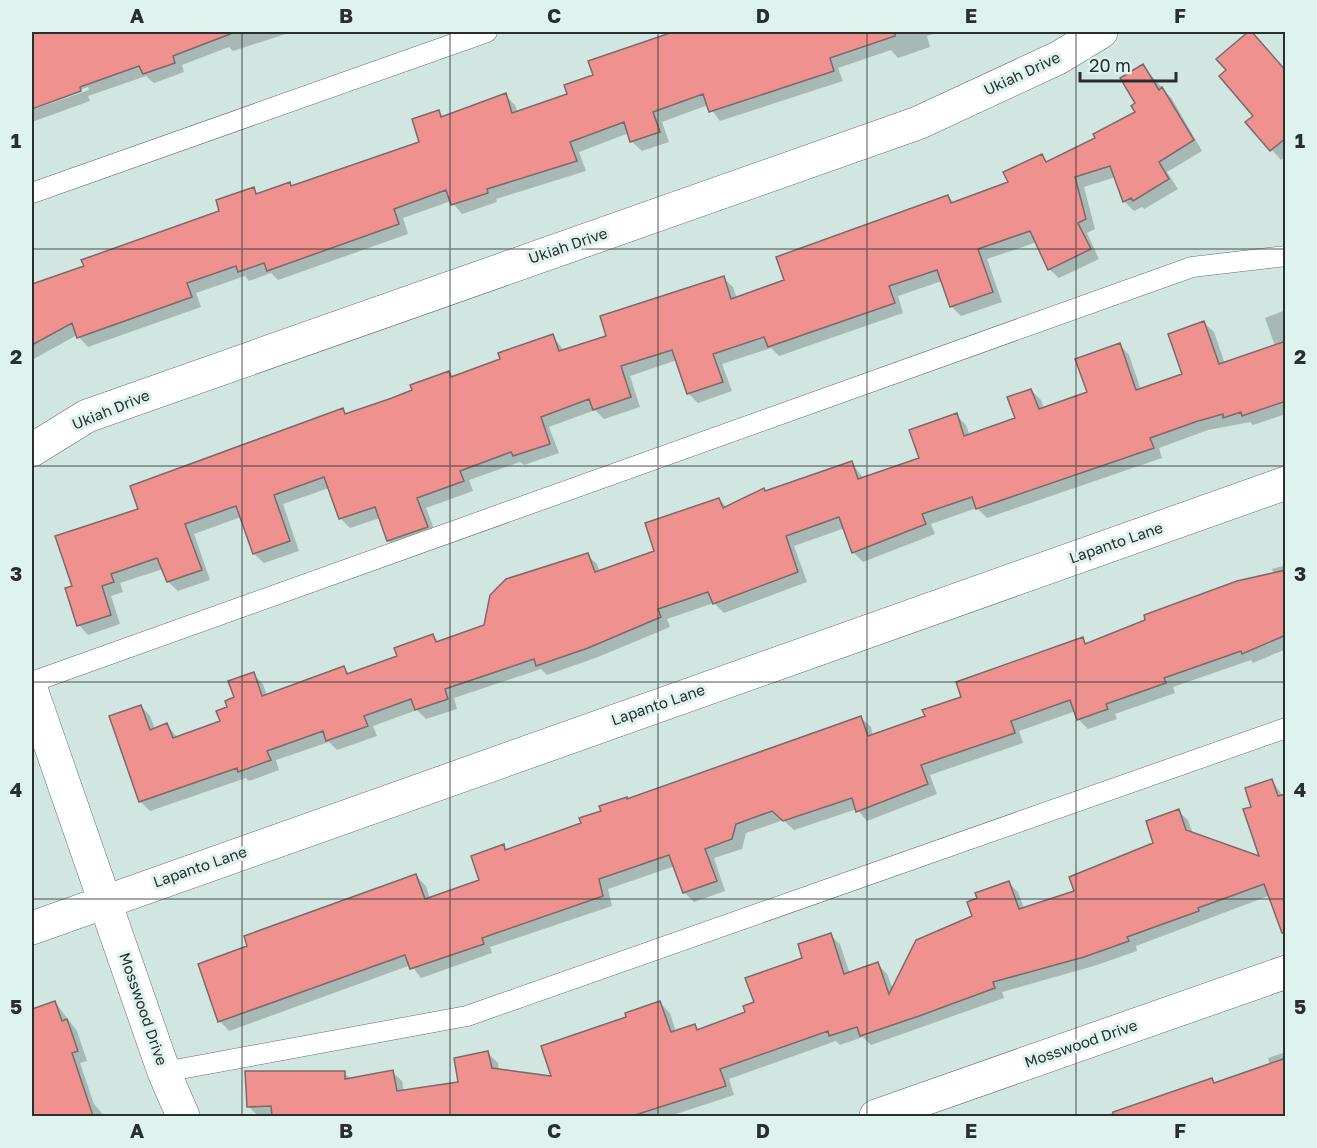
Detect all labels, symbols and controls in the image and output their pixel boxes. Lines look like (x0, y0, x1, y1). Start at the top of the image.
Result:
text: A (130, 3, 144, 27)
text: B (339, 3, 353, 27)
text: C (547, 3, 561, 27)
text: D (756, 3, 770, 27)
text: E (965, 3, 977, 27)
text: F (1174, 3, 1186, 27)
scale bar (1080, 45, 1176, 83)
street label: Ukiah Drive (981, 47, 1063, 99)
text: 20 m (1089, 54, 1131, 76)
text: 1 (11, 128, 21, 152)
text: 1 (1295, 128, 1305, 152)
street label: Ukiah Drive (526, 223, 610, 267)
text: 2 (10, 344, 22, 368)
text: 2 (1294, 344, 1306, 368)
street label: Ukiah Drive (69, 385, 152, 433)
street label: Lapanto Lane (1067, 518, 1165, 566)
text: 3 (10, 561, 22, 585)
text: 3 (1294, 561, 1306, 585)
street label: Lapanto Lane (609, 680, 707, 728)
text: 4 (10, 777, 22, 801)
text: 4 (1294, 777, 1306, 801)
street label: Lapanto Lane (151, 842, 249, 890)
street label: Mosswood Drive (116, 950, 172, 1068)
text: 5 (10, 994, 22, 1018)
text: 5 (1294, 994, 1306, 1018)
street label: Mosswood Drive (1022, 1015, 1140, 1071)
text: A (130, 1118, 144, 1142)
text: B (339, 1118, 353, 1142)
text: C (547, 1118, 561, 1142)
text: D (756, 1118, 770, 1142)
text: E (965, 1118, 977, 1142)
text: F (1174, 1118, 1186, 1142)

